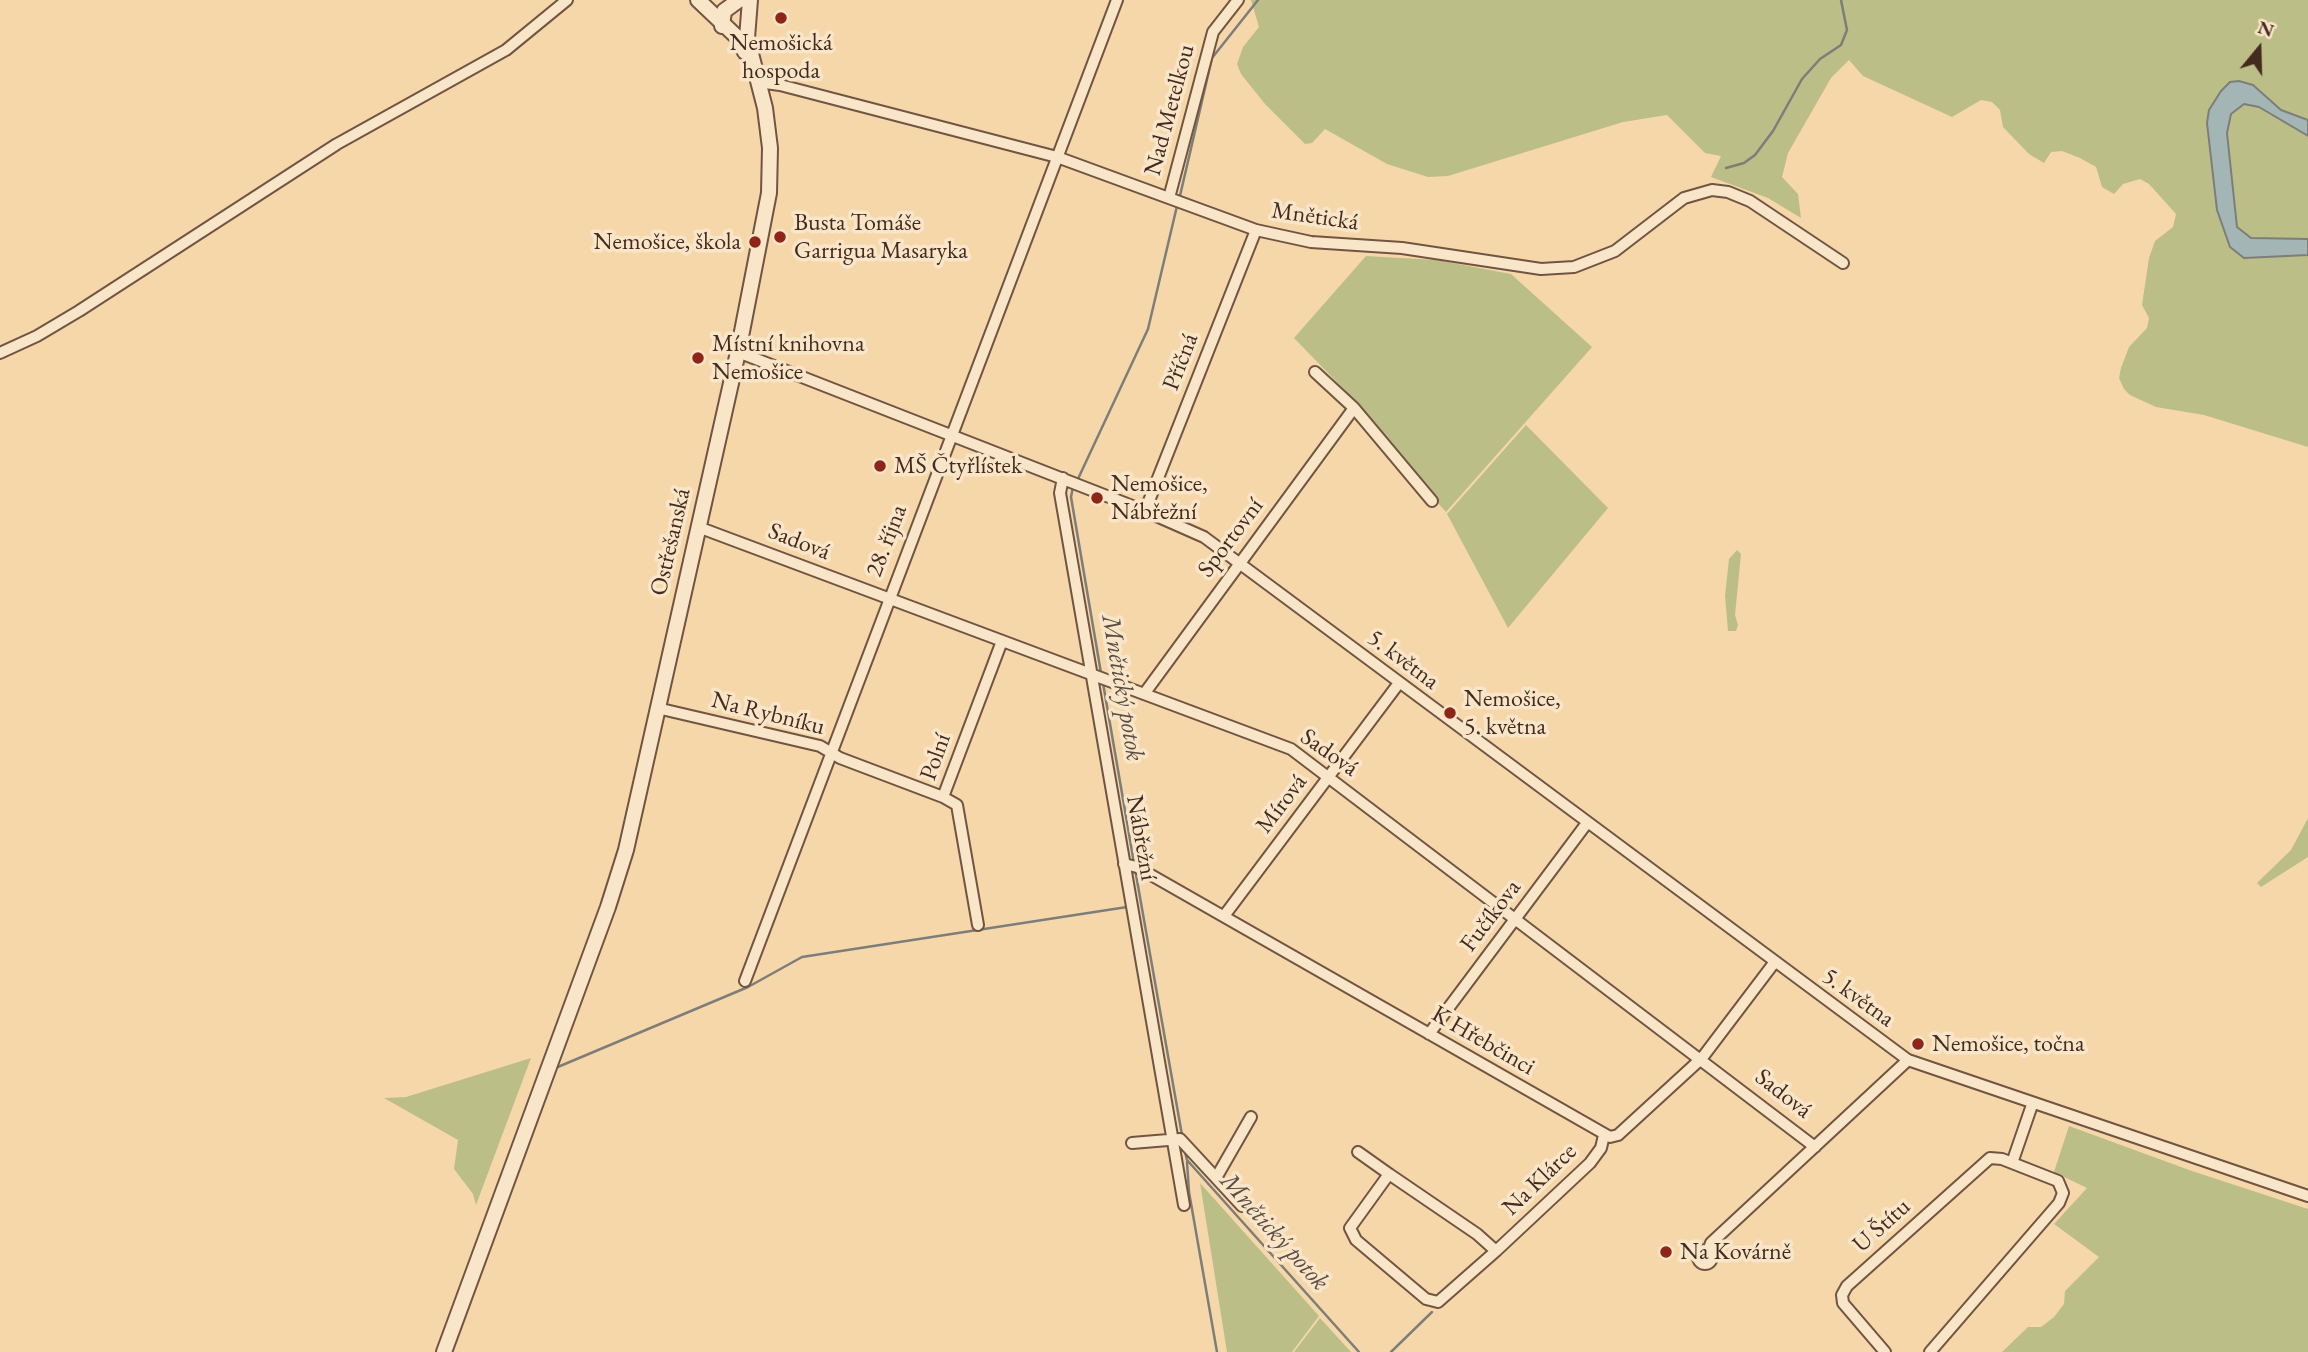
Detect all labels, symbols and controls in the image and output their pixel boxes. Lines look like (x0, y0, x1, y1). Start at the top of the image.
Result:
marker: Nemošická hospoda (773, 10, 789, 26)
north arrow (2224, 14, 2294, 84)
text: N (2255, 14, 2277, 43)
place label: Nemošická hospoda (729, 29, 833, 85)
street label: Nad Metelkou (1139, 41, 1201, 179)
street label: Mnětická (1270, 197, 1360, 237)
place label: Busta Tomáše Garrigua Masaryka (794, 209, 968, 265)
place label: Nemošice, škola (594, 228, 741, 256)
marker: Busta Tomáše Garrigua Masaryka (772, 229, 788, 245)
marker: Nemošice, škola (747, 234, 763, 250)
street label: Příčná (1157, 329, 1205, 395)
place label: Místní knihovna Nemošice (712, 330, 865, 386)
marker: Místní knihovna Nemošice (690, 350, 706, 366)
place label: MŠ Čtyřlístek (894, 452, 1022, 480)
marker: MŠ Čtyřlístek (872, 458, 888, 474)
place label: Nemošice, Nábřežní (1111, 470, 1208, 526)
street label: Ostřešanská (645, 485, 697, 599)
marker: Nemošice, Nábřežní (1089, 490, 1105, 506)
street label: Sportovní (1192, 493, 1270, 583)
street label: 28. října (860, 501, 914, 581)
street label: Sadová (764, 517, 834, 567)
water label: Mnětický potok (1094, 612, 1150, 764)
street label: 5. května (1362, 624, 1444, 696)
place label: Nemošice, 5. května (1464, 685, 1561, 741)
street label: Na Rybníku (708, 686, 828, 742)
marker: Nemošice, 5. května (1442, 705, 1458, 721)
street label: Sadová (1294, 723, 1364, 783)
street label: Polní (914, 730, 958, 784)
street label: Mírová (1250, 769, 1314, 839)
street label: Nábřežní (1119, 793, 1163, 883)
street label: Fučíkova (1454, 874, 1528, 958)
street label: 5. května (1816, 962, 1900, 1034)
street label: K Hřebčinci (1426, 1000, 1540, 1082)
place label: Nemošice, točna (1932, 1030, 2085, 1058)
marker: Nemošice, točna (1910, 1036, 1926, 1052)
street label: Sadová (1749, 1063, 1817, 1125)
street label: Na Klárce (1497, 1138, 1583, 1222)
water label: Mnětický potok (1213, 1166, 1335, 1298)
street label: U Štítu (1847, 1193, 1917, 1259)
place label: Na Kovárně (1680, 1238, 1791, 1266)
marker: Na Kovárně (1658, 1244, 1674, 1260)

